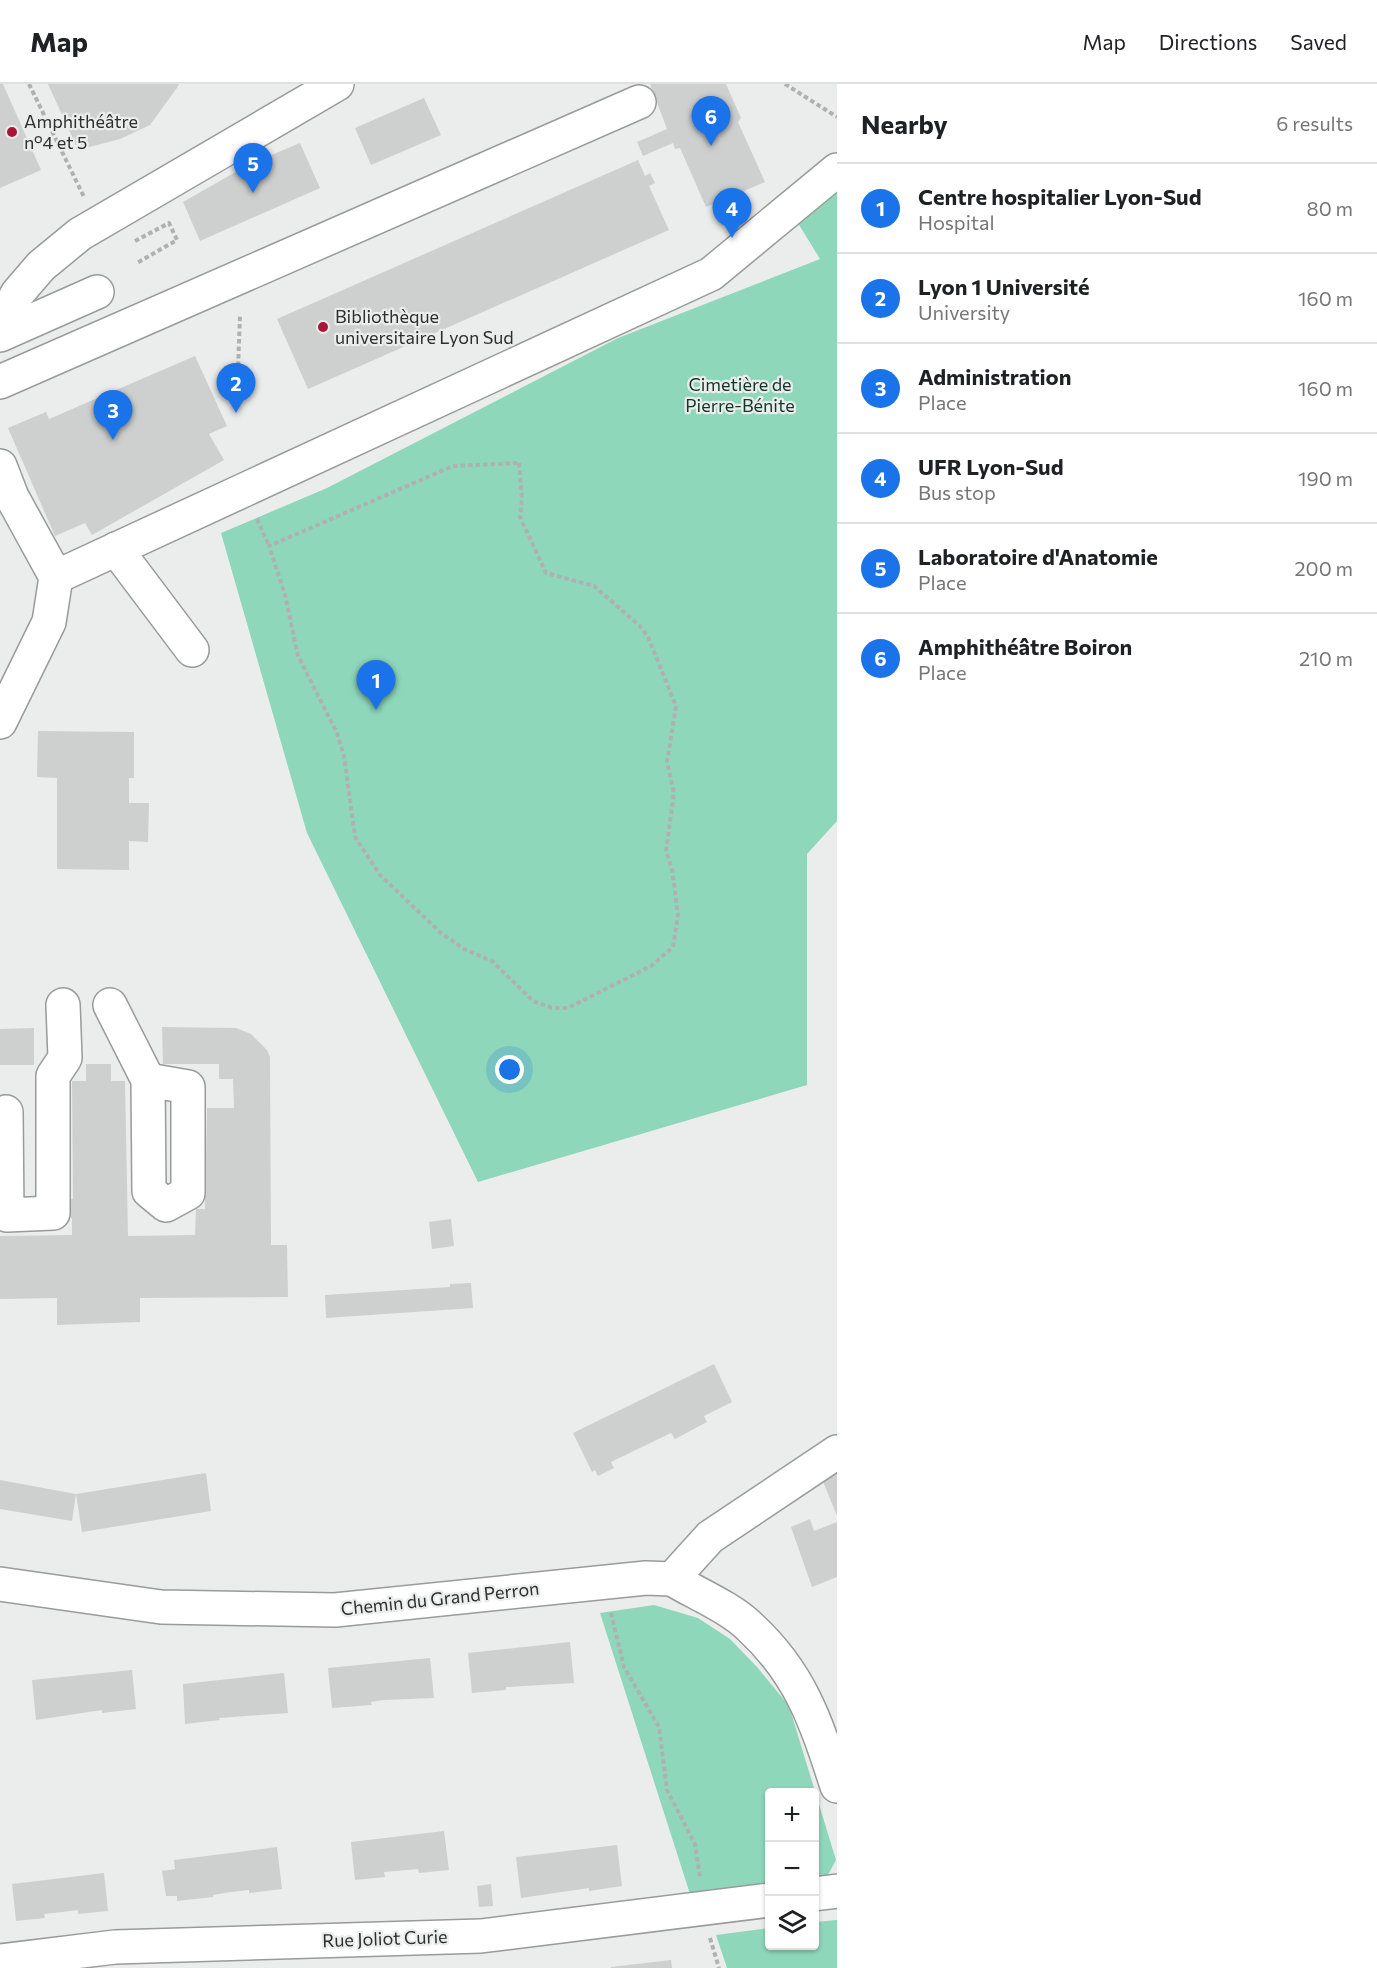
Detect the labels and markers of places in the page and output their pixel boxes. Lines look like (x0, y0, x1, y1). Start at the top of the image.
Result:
pin: 6 (692, 97, 730, 146)
place label: Amphithéâtre n°4 et 5 (24, 110, 138, 153)
marker: Amphithéâtre n°4 et 5 (5, 125, 19, 139)
pin: 5 (234, 144, 272, 193)
pin: 4 (712, 188, 752, 238)
place label: Bibliothèque universitaire Lyon Sud (335, 305, 514, 348)
marker: Bibliothèque universitaire Lyon Sud (316, 320, 330, 334)
pin: 2 (216, 364, 256, 413)
pin: 3 (94, 390, 132, 440)
pin: 1 (356, 660, 395, 710)

